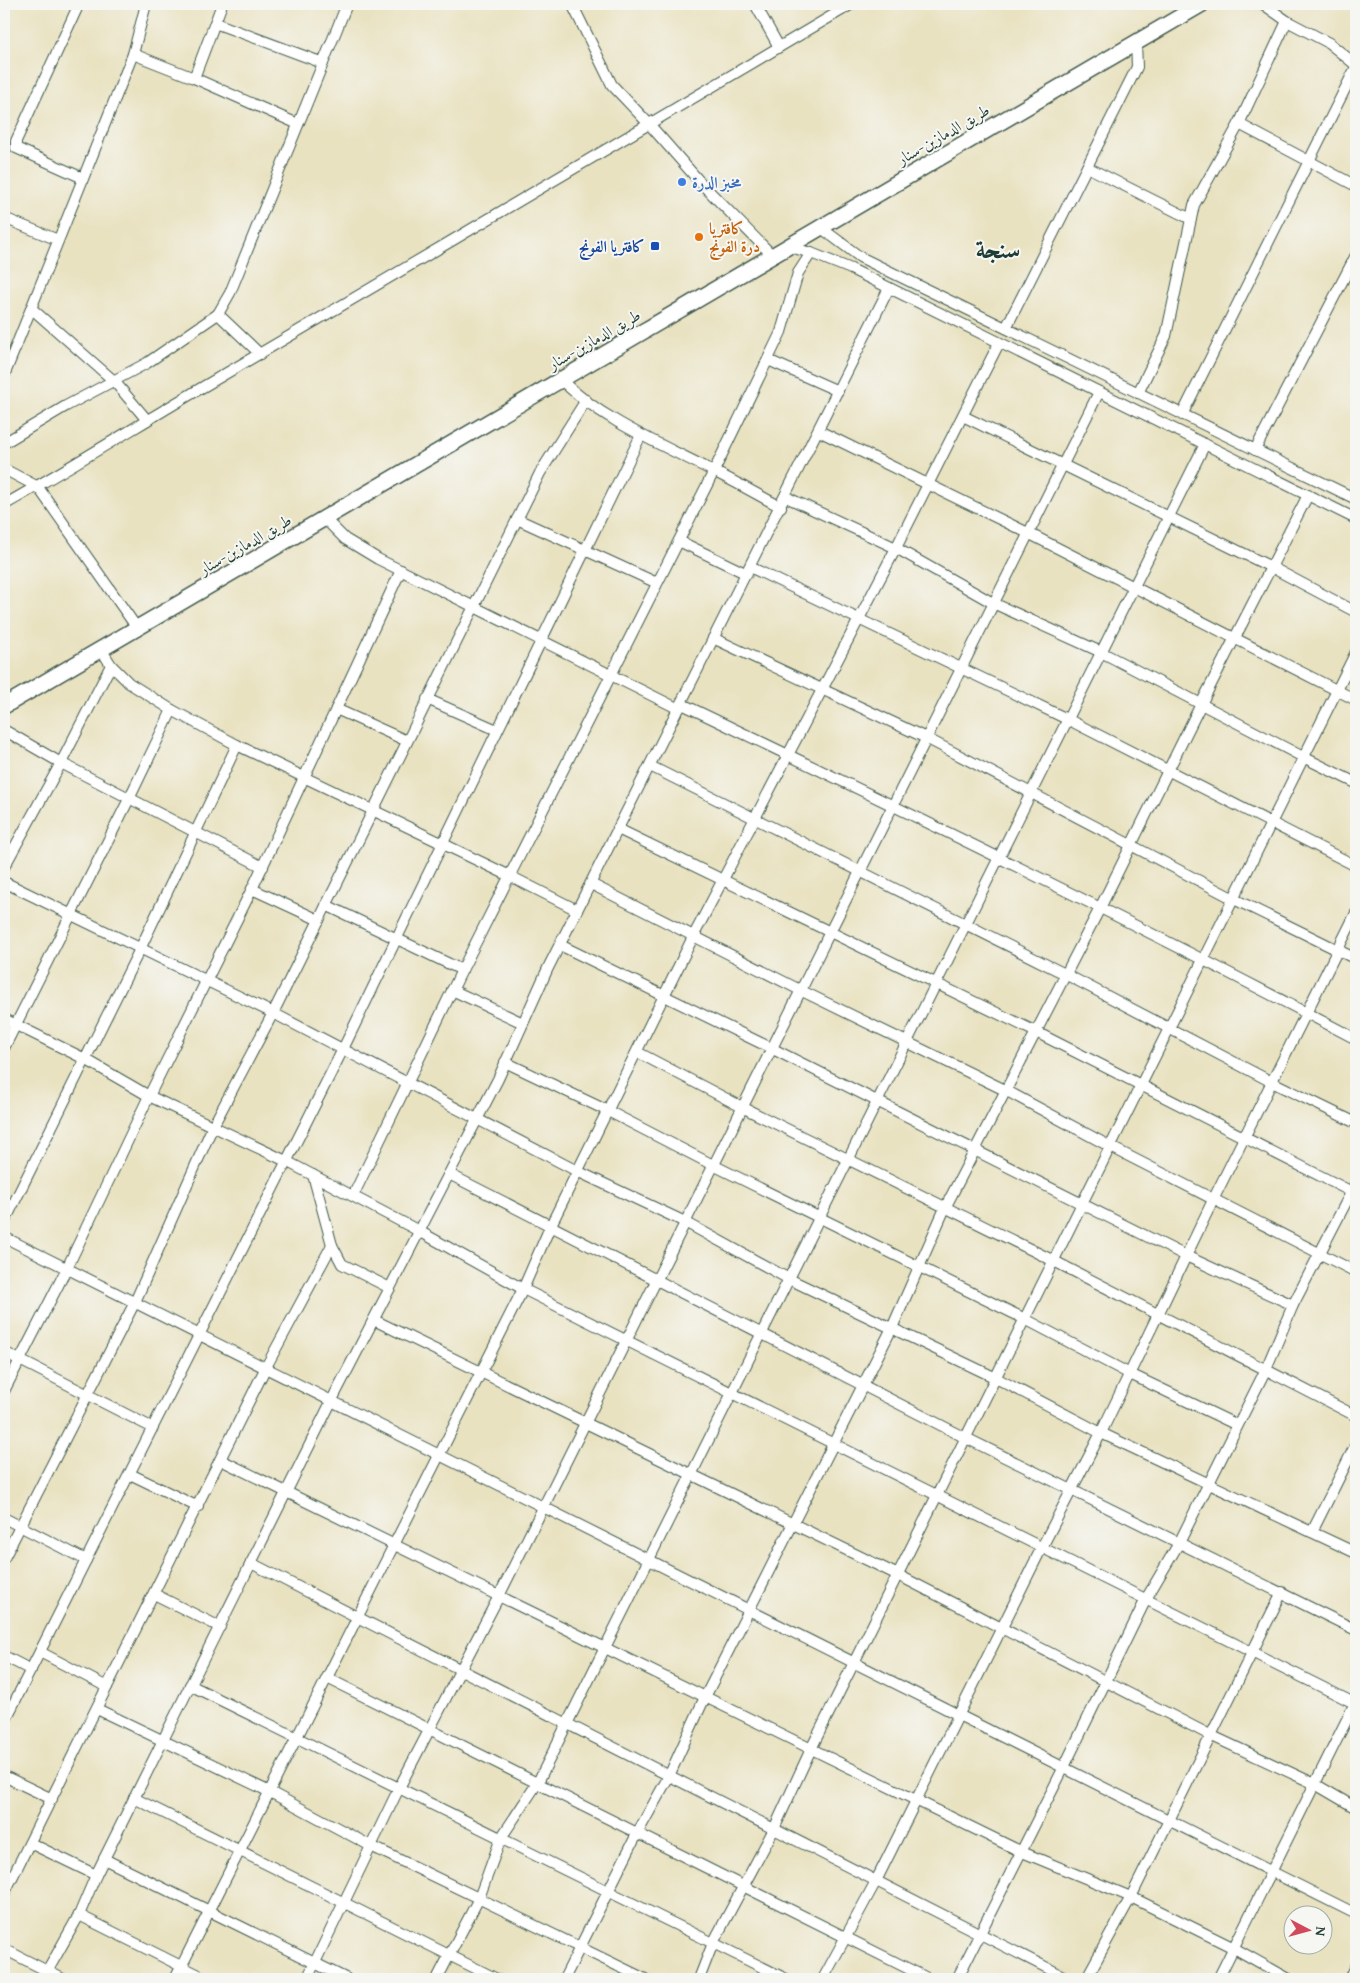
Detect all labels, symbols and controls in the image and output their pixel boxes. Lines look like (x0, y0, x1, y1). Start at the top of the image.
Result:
street label: طريق الدمازين-سنار (890, 98, 994, 171)
place label: مخبز الدرة (692, 170, 742, 194)
marker: مخبز الدرة (676, 176, 688, 188)
place label: كافتريا درة الفونج (709, 216, 760, 260)
district label: سنجة (976, 229, 1020, 268)
marker: كافتريا درة الفونج (693, 231, 705, 243)
place label: كافتريا الفونج (579, 234, 645, 260)
marker: كافتريا الفونج (649, 240, 661, 252)
street label: طريق الدمازين-سنار (541, 303, 645, 376)
street label: طريق الدمازين-سنار (192, 508, 296, 581)
north arrow (1282, 1906, 1332, 1956)
text: N (1310, 1926, 1331, 1938)

